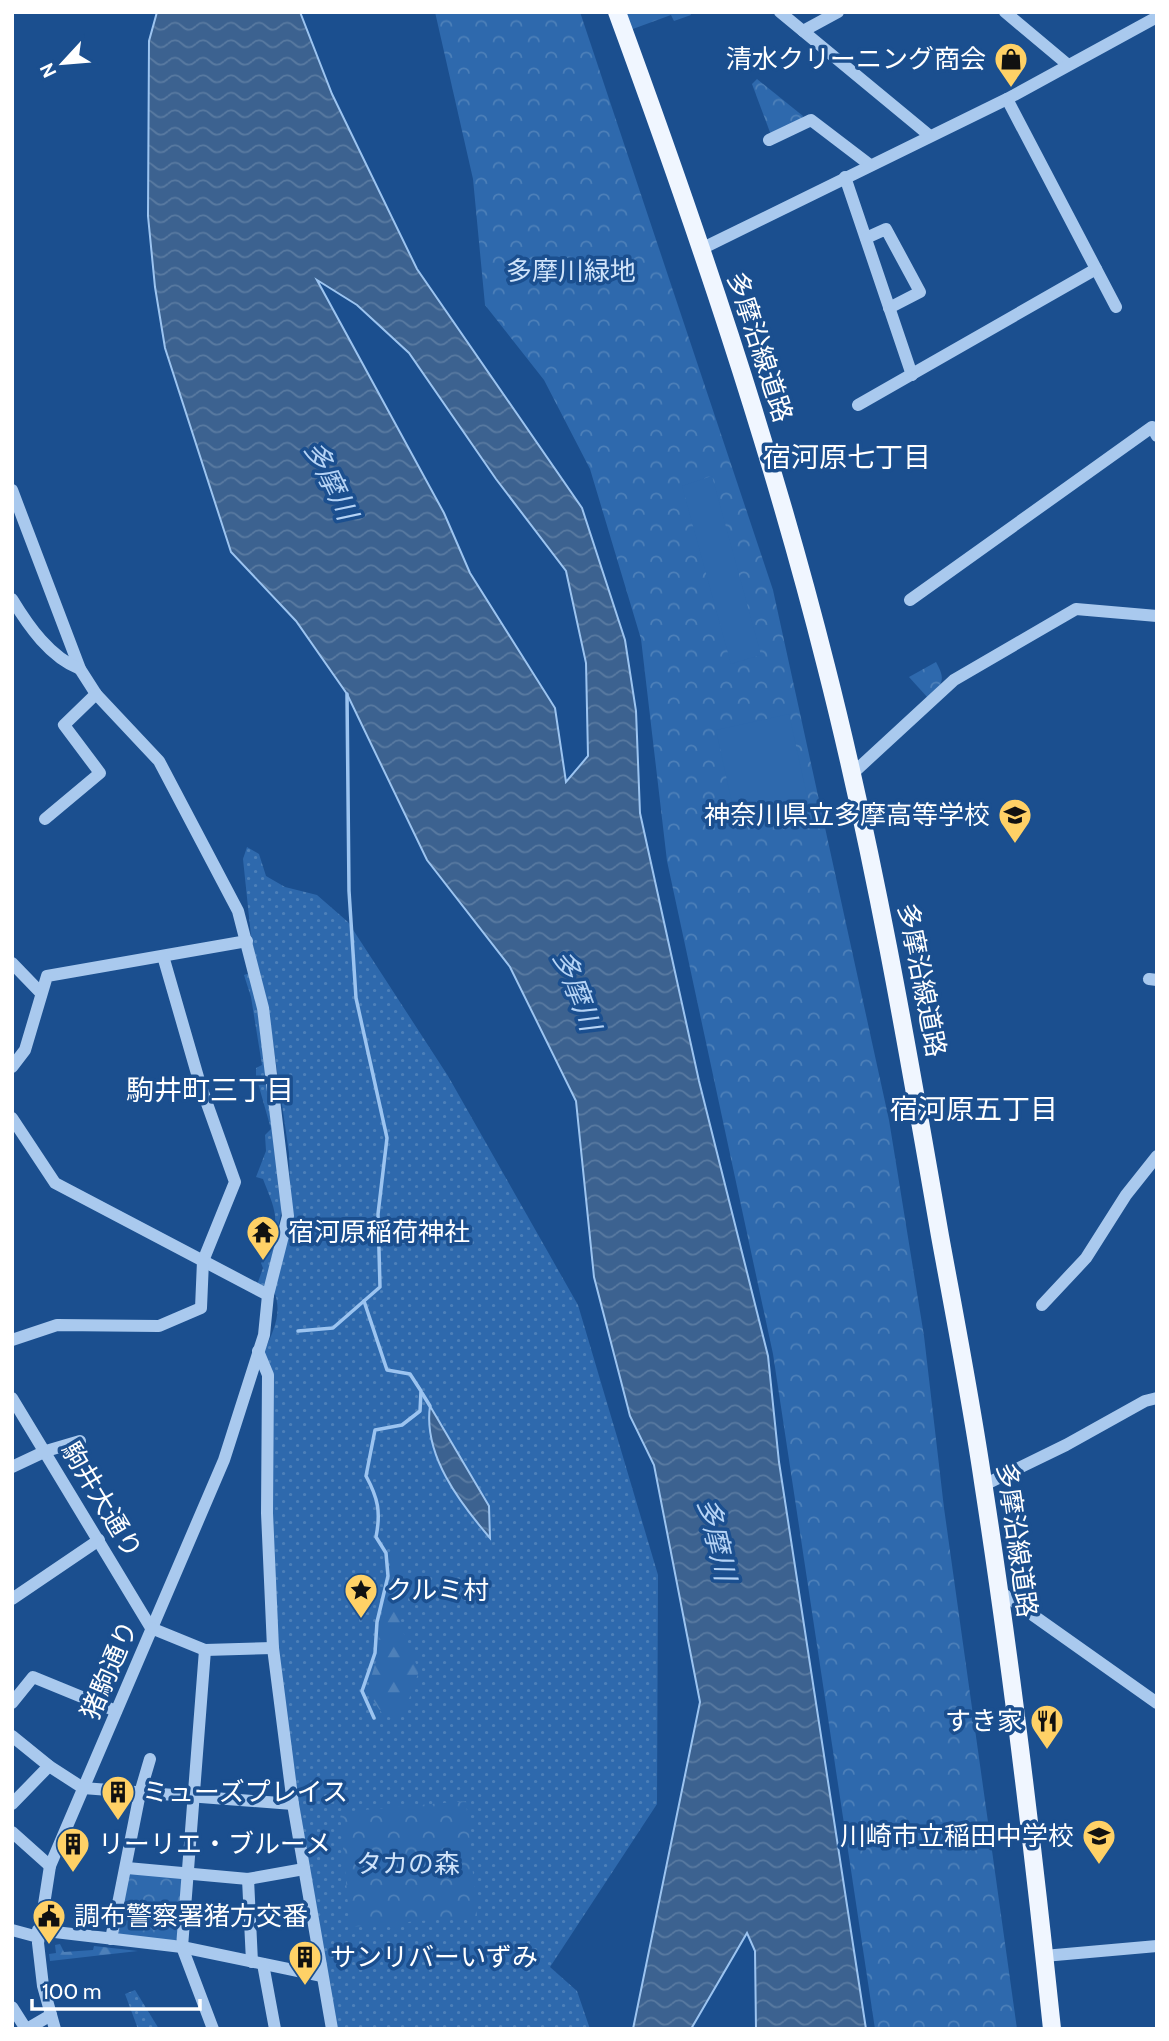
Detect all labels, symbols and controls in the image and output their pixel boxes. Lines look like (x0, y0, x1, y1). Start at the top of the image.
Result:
north arrow (28, 28, 98, 98)
shop icon: 清水クリーニング商会 (992, 40, 1030, 89)
place label: 清水クリーニング商会 (726, 43, 986, 75)
text: N (35, 59, 61, 81)
park label: 多摩川緑地 (506, 255, 636, 287)
street label: 多摩沿線道路 (721, 268, 799, 426)
water label: 多摩川 (297, 435, 366, 528)
district label: 宿河原七丁目 (763, 440, 931, 474)
school or university icon: 神奈川県立多摩高等学校 (996, 796, 1034, 845)
place label: 神奈川県立多摩高等学校 (704, 799, 990, 831)
street label: 多摩沿線道路 (891, 900, 953, 1060)
water label: 多摩川 (546, 945, 609, 1038)
district label: 駒井町三丁目 (126, 1073, 294, 1107)
district label: 宿河原五丁目 (890, 1092, 1058, 1126)
temple icon: 宿河原稲荷神社 (244, 1213, 282, 1262)
place label: 宿河原稲荷神社 (288, 1216, 470, 1248)
street label: 駒井大通り (55, 1436, 149, 1564)
street label: 多摩沿線道路 (990, 1461, 1044, 1619)
water label: 多摩川 (691, 1494, 744, 1587)
place icon: クルミ村 (342, 1571, 380, 1620)
place label: クルミ村 (386, 1574, 489, 1606)
street label: 猪駒通り (74, 1616, 144, 1724)
restaurant icon: すき家 (1028, 1702, 1066, 1751)
place label: すき家 (945, 1705, 1023, 1737)
building icon: ミューズプレイス (99, 1773, 137, 1822)
place label: ミューズプレイス (142, 1776, 348, 1808)
school or university icon: 川崎市立稲田中学校 (1080, 1817, 1118, 1866)
place label: 川崎市立稲田中学校 (840, 1820, 1074, 1852)
building icon: リーリエ・ブルーメ (54, 1825, 92, 1874)
place label: リーリエ・ブルーメ (98, 1828, 331, 1860)
park label: タカの森 (356, 1848, 460, 1880)
public building icon: 調布警察署猪方交番 (30, 1897, 68, 1946)
place label: 調布警察署猪方交番 (74, 1900, 308, 1932)
building icon: サンリバーいずみ (286, 1938, 324, 1987)
place label: サンリバーいずみ (330, 1941, 538, 1973)
scale bar (32, 1968, 200, 2012)
text: 100 m (42, 1979, 101, 2004)

